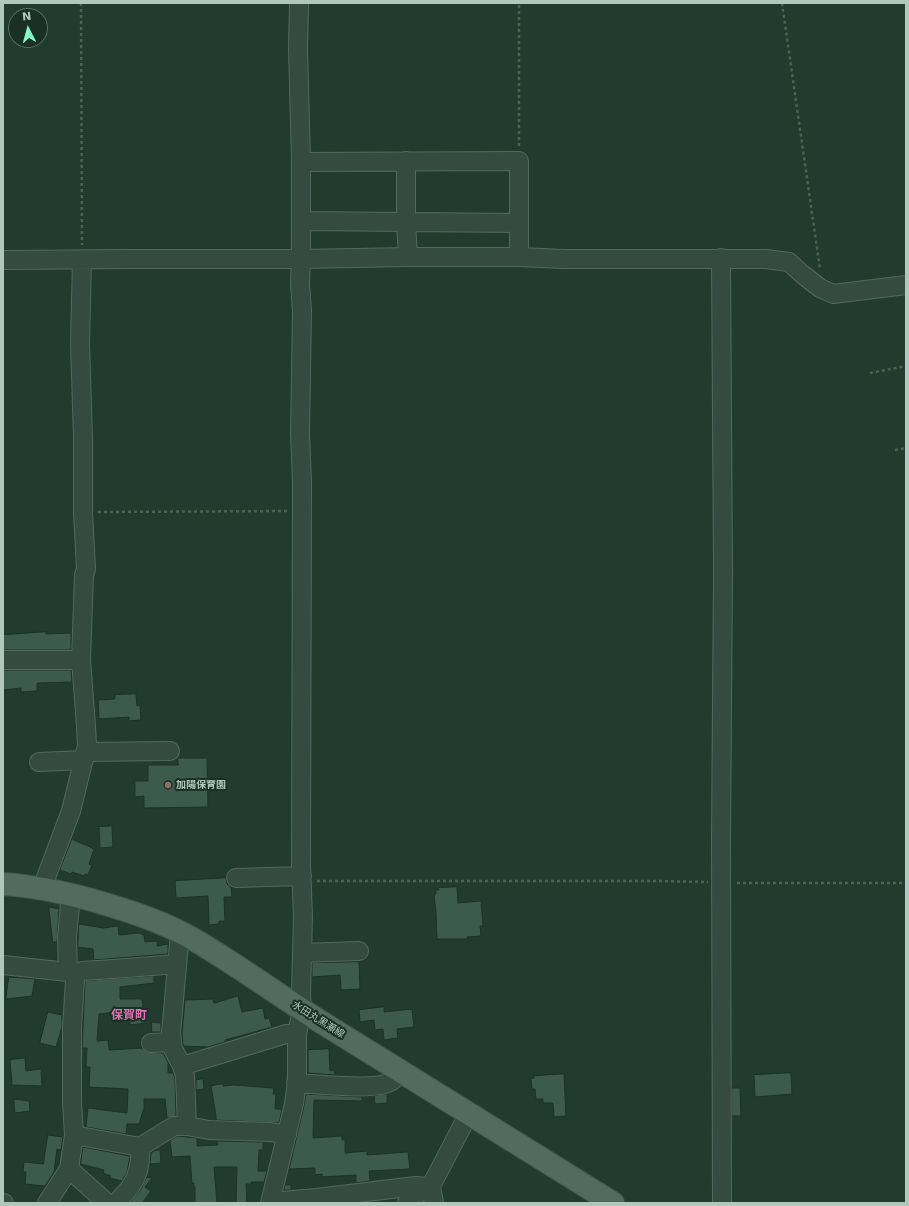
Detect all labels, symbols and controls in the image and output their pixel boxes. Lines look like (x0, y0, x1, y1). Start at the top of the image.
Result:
north arrow (8, 8, 48, 48)
text: N (22, 10, 32, 24)
place label: 加陽保育園 (176, 779, 226, 791)
marker: 加陽保育園 (163, 780, 173, 790)
street label: 水田丸黒瀬線 (289, 999, 347, 1041)
district label: 保賀町 (111, 1009, 147, 1023)

